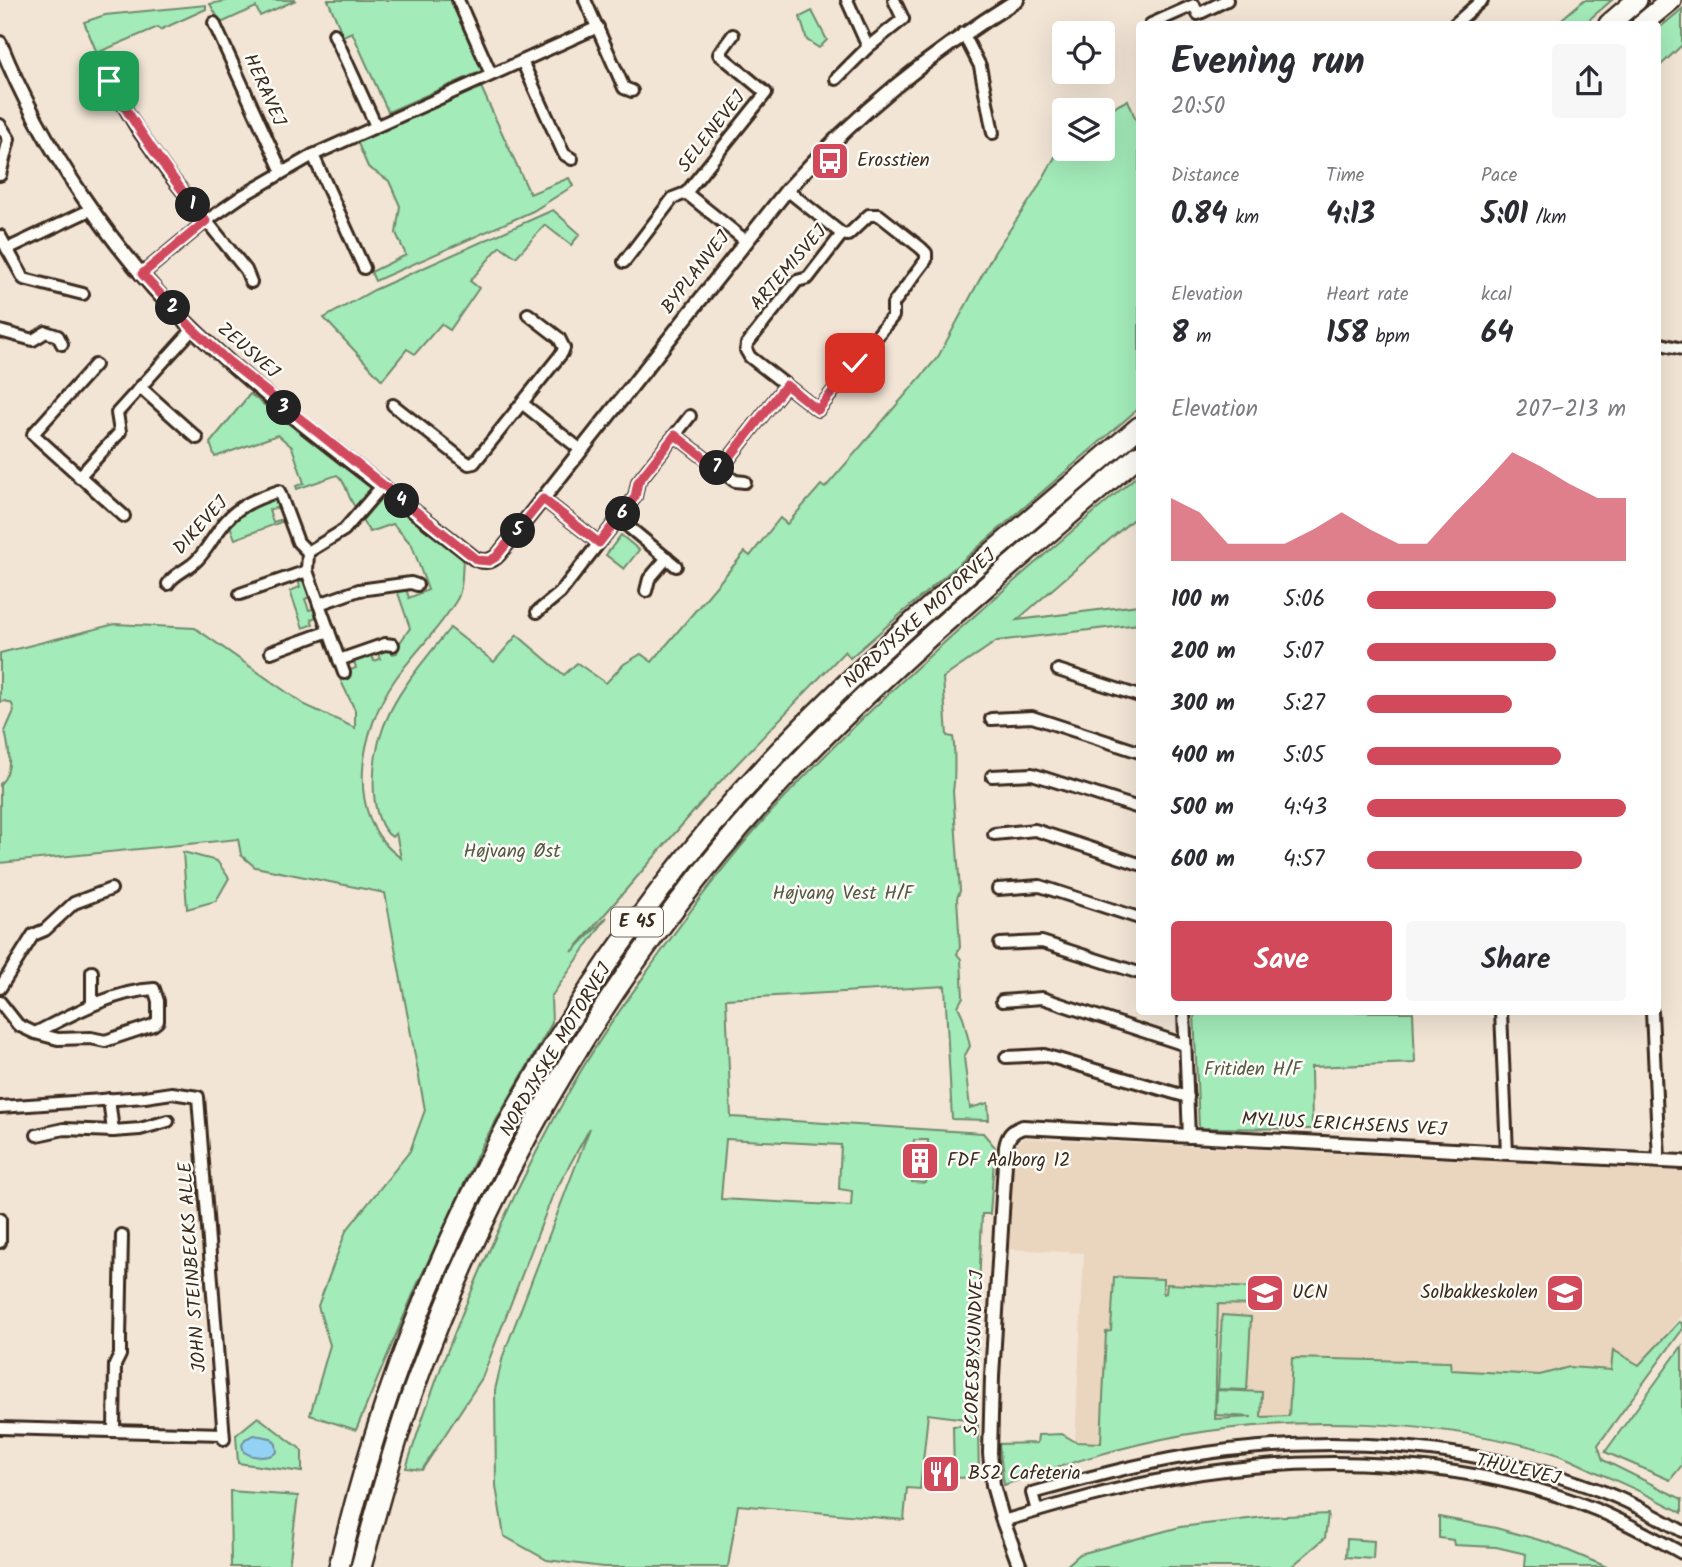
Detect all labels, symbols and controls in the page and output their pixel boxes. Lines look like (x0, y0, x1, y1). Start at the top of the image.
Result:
map controls (1052, 21, 1115, 161)
button: locate (1052, 21, 1115, 84)
text: Evening run (1171, 33, 1365, 93)
button: share (1552, 44, 1626, 118)
street label: HERAVEJ (235, 49, 294, 132)
pin (79, 51, 139, 111)
icon: arrive (90, 62, 128, 100)
street label: SELENEVEJ (670, 84, 754, 179)
text: 20:50 (1171, 89, 1225, 125)
button: layers (1052, 98, 1115, 161)
bus stop icon: Erosstien (809, 140, 851, 182)
place label: Erosstien (857, 146, 930, 176)
text: Distance (1171, 161, 1239, 191)
text: Time (1326, 161, 1364, 191)
text: Pace (1481, 161, 1517, 191)
pin: 1 (176, 188, 210, 222)
text: 1 (190, 189, 195, 219)
text: 0.84 (1171, 191, 1228, 239)
text: 4:13 (1326, 191, 1375, 239)
text: 5:01 (1481, 191, 1528, 239)
text: km (1228, 203, 1259, 233)
text: /km (1528, 203, 1566, 233)
street label: ARTEMISVEJ (743, 218, 835, 317)
street label: BYPLANVEJ (654, 224, 739, 321)
text: Elevation (1171, 280, 1243, 310)
text: Heart rate (1326, 280, 1409, 310)
text: kcal (1481, 280, 1512, 310)
pin: 2 (156, 290, 190, 326)
text: 2 (167, 292, 178, 322)
text: 8 (1171, 310, 1189, 358)
text: 158 (1326, 310, 1368, 358)
text: 64 (1481, 310, 1514, 358)
street label: ZEUSVEJ (210, 315, 287, 387)
text: m (1189, 322, 1211, 352)
text: bpm (1368, 322, 1410, 352)
pin (825, 333, 885, 393)
icon: check (836, 344, 874, 382)
pin: 3 (266, 390, 302, 426)
text: 3 (278, 392, 289, 422)
text: Elevation (1171, 392, 1258, 428)
text: 207–213 m (1515, 392, 1626, 428)
pin: 7 (700, 450, 734, 486)
text: 7 (712, 452, 721, 482)
pin: 4 (384, 484, 420, 518)
text: 4 (396, 485, 407, 515)
street label: DIKEVEJ (166, 489, 237, 562)
pin: 6 (606, 496, 640, 532)
text: 6 (617, 498, 628, 528)
pin: 5 (500, 514, 536, 548)
text: 5 (513, 515, 522, 545)
street label: NORDJYSKE MOTORVEJ (837, 541, 1004, 696)
text: 100 m (1171, 582, 1229, 618)
text: 5:06 (1283, 582, 1325, 618)
text: 200 m (1171, 634, 1236, 670)
text: 5:07 (1283, 634, 1323, 670)
text: 300 m (1171, 686, 1235, 722)
text: 5:27 (1283, 686, 1325, 722)
text: 400 m (1171, 738, 1235, 774)
text: 5:05 (1283, 738, 1325, 774)
text: 500 m (1171, 790, 1234, 826)
text: 4:43 (1283, 790, 1327, 826)
park label: Højvang Øst (463, 837, 561, 867)
text: 600 m (1171, 842, 1235, 878)
text: 4:57 (1283, 842, 1324, 878)
park label: Højvang Vest H/F (772, 879, 916, 909)
road number: E 45 (611, 908, 663, 937)
button: Save (1171, 921, 1392, 1001)
button: Share (1406, 921, 1626, 1001)
street label: NORDJYSKE MOTORVEJ (492, 957, 620, 1142)
park label: Fritiden H/F (1204, 1055, 1304, 1085)
street label: MYLIUS ERICHSENS VEJ (1241, 1105, 1448, 1145)
building icon: FDF Aalborg 12 (899, 1140, 941, 1182)
place label: FDF Aalborg 12 (947, 1146, 1070, 1176)
street label: JOHN STEINBECKS ALLE (171, 1160, 215, 1373)
street label: SCORESBYSUNDVEJ (957, 1269, 993, 1436)
school or university icon: UCN (1244, 1272, 1286, 1314)
school or university icon: Solbakkeskolen (1544, 1272, 1586, 1314)
place label: UCN (1292, 1278, 1328, 1308)
place label: Solbakkeskolen (1420, 1278, 1538, 1308)
street label: THULEVEJ (1473, 1446, 1564, 1495)
restaurant icon: B52 Cafeteria (920, 1453, 962, 1495)
place label: B52 Cafeteria (968, 1459, 1081, 1489)

